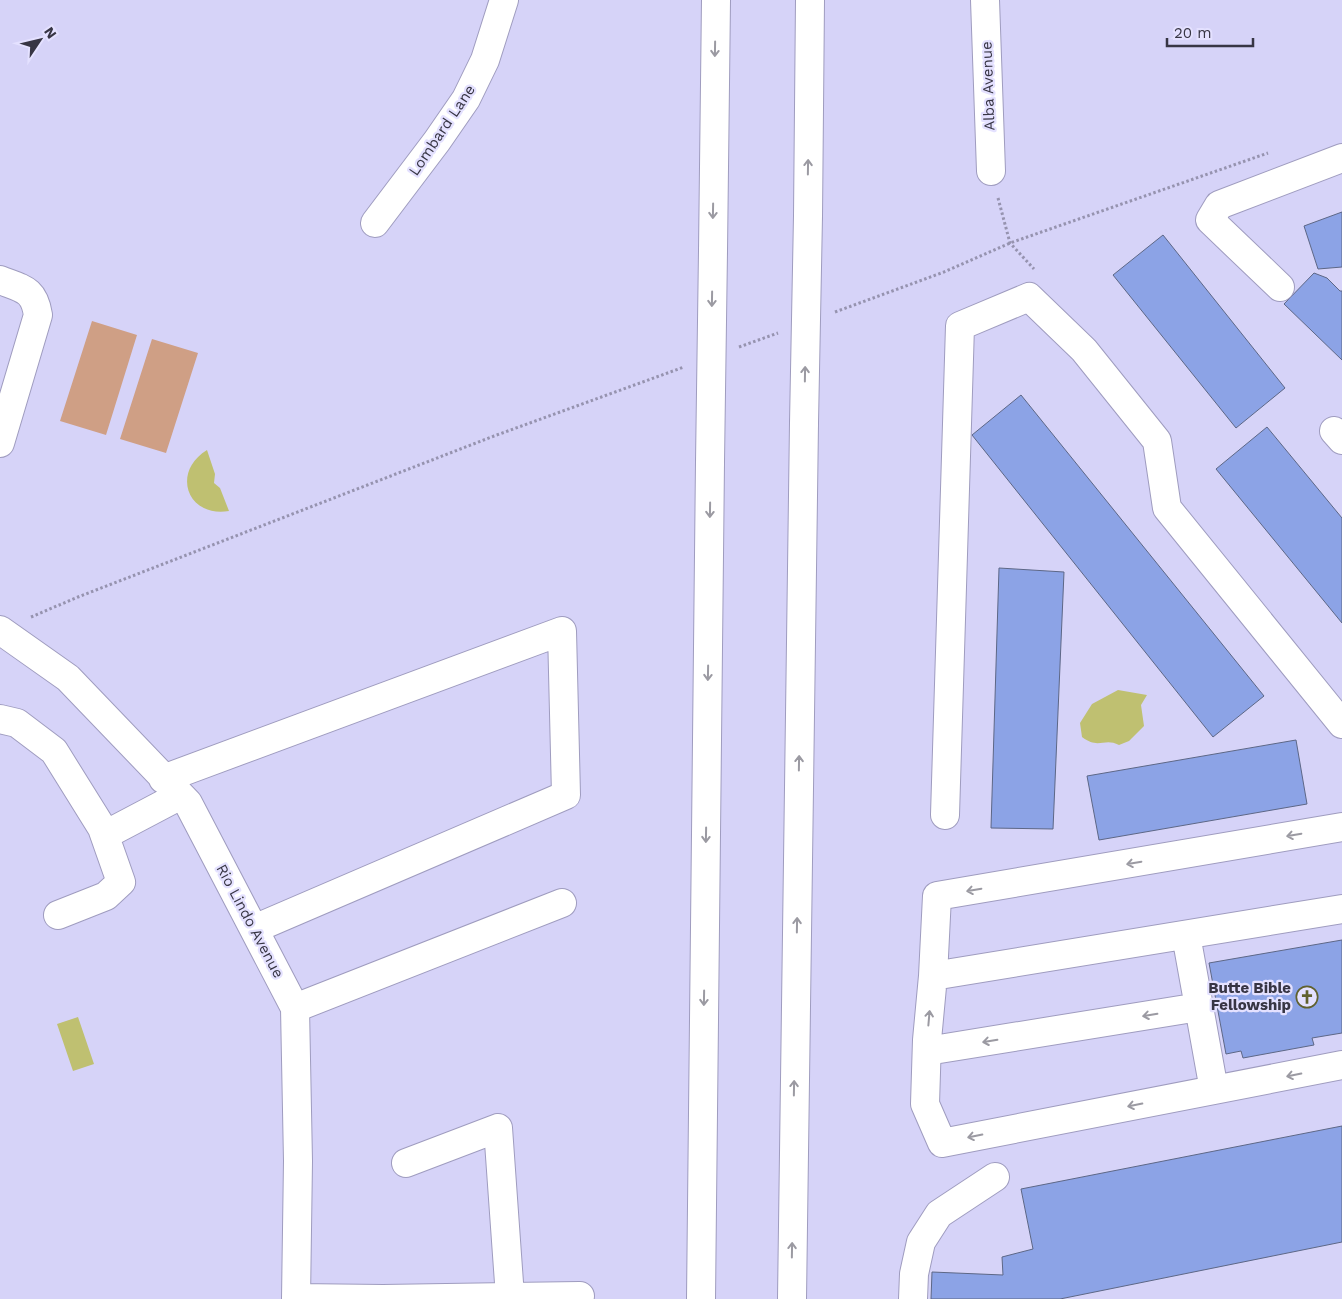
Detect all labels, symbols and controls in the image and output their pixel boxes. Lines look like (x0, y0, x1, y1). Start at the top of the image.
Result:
north arrow (15, 15, 65, 65)
scale bar (1167, 15, 1253, 47)
text: N (41, 24, 60, 41)
text: 20 m (1174, 24, 1212, 42)
one-way arrow (710, 40, 720, 56)
street label: Alba Avenue (977, 41, 999, 131)
street label: Lombard Lane (405, 81, 479, 179)
one-way arrow (803, 159, 813, 176)
one-way arrow (708, 202, 718, 219)
one-way arrow (707, 291, 717, 307)
one-way arrow (800, 367, 810, 383)
one-way arrow (705, 502, 715, 518)
one-way arrow (703, 664, 713, 681)
one-way arrow (794, 755, 804, 772)
one-way arrow (701, 827, 711, 843)
one-way arrow (1286, 831, 1302, 841)
one-way arrow (1126, 858, 1142, 868)
street label: Rio Lindo Avenue (212, 861, 288, 981)
one-way arrow (966, 886, 982, 896)
one-way arrow (792, 918, 802, 934)
place label: Butte Bible Fellowship (1208, 979, 1291, 1014)
church icon: Butte Bible Fellowship (1295, 985, 1319, 1009)
one-way arrow (699, 990, 709, 1006)
one-way arrow (1143, 1010, 1159, 1020)
one-way arrow (925, 1011, 934, 1027)
one-way arrow (982, 1036, 998, 1046)
one-way arrow (1287, 1070, 1303, 1080)
one-way arrow (789, 1080, 799, 1096)
one-way arrow (1127, 1101, 1143, 1111)
one-way arrow (967, 1132, 983, 1142)
one-way arrow (787, 1243, 797, 1259)

